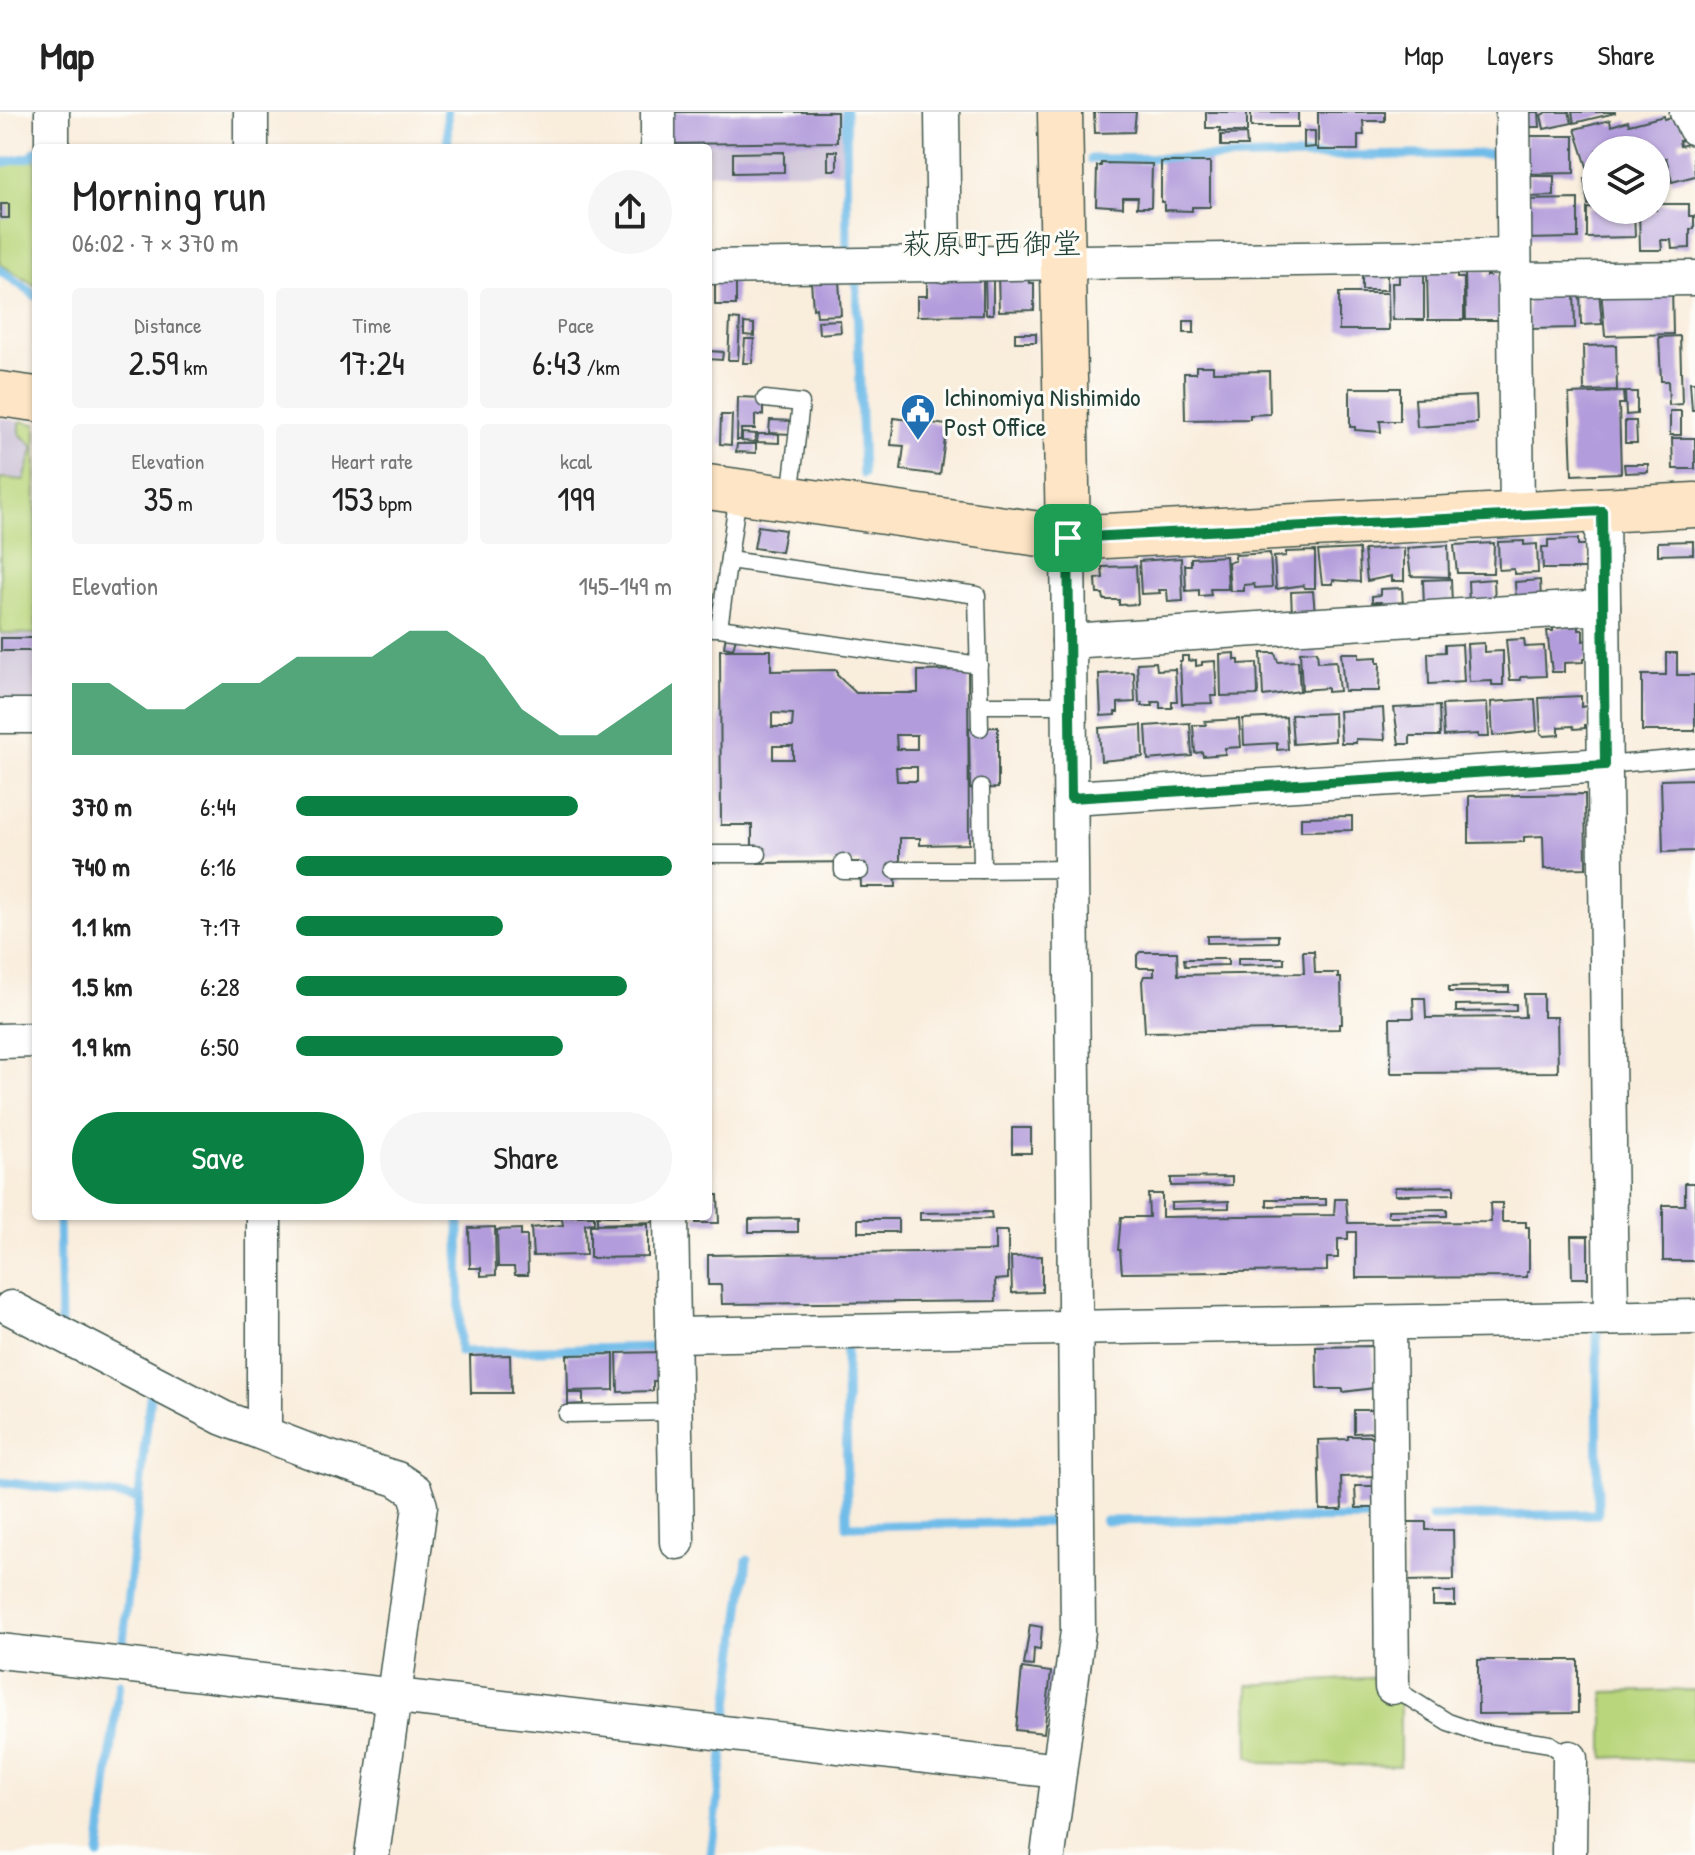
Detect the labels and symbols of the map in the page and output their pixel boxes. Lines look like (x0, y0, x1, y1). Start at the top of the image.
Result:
district label: 萩原町西御堂 (902, 223, 1082, 263)
place label: Ichinomiya Nishimido Post Office (944, 379, 1140, 444)
public building icon: Ichinomiya Nishimido Post Office (899, 392, 937, 442)
pin (1034, 504, 1102, 572)

